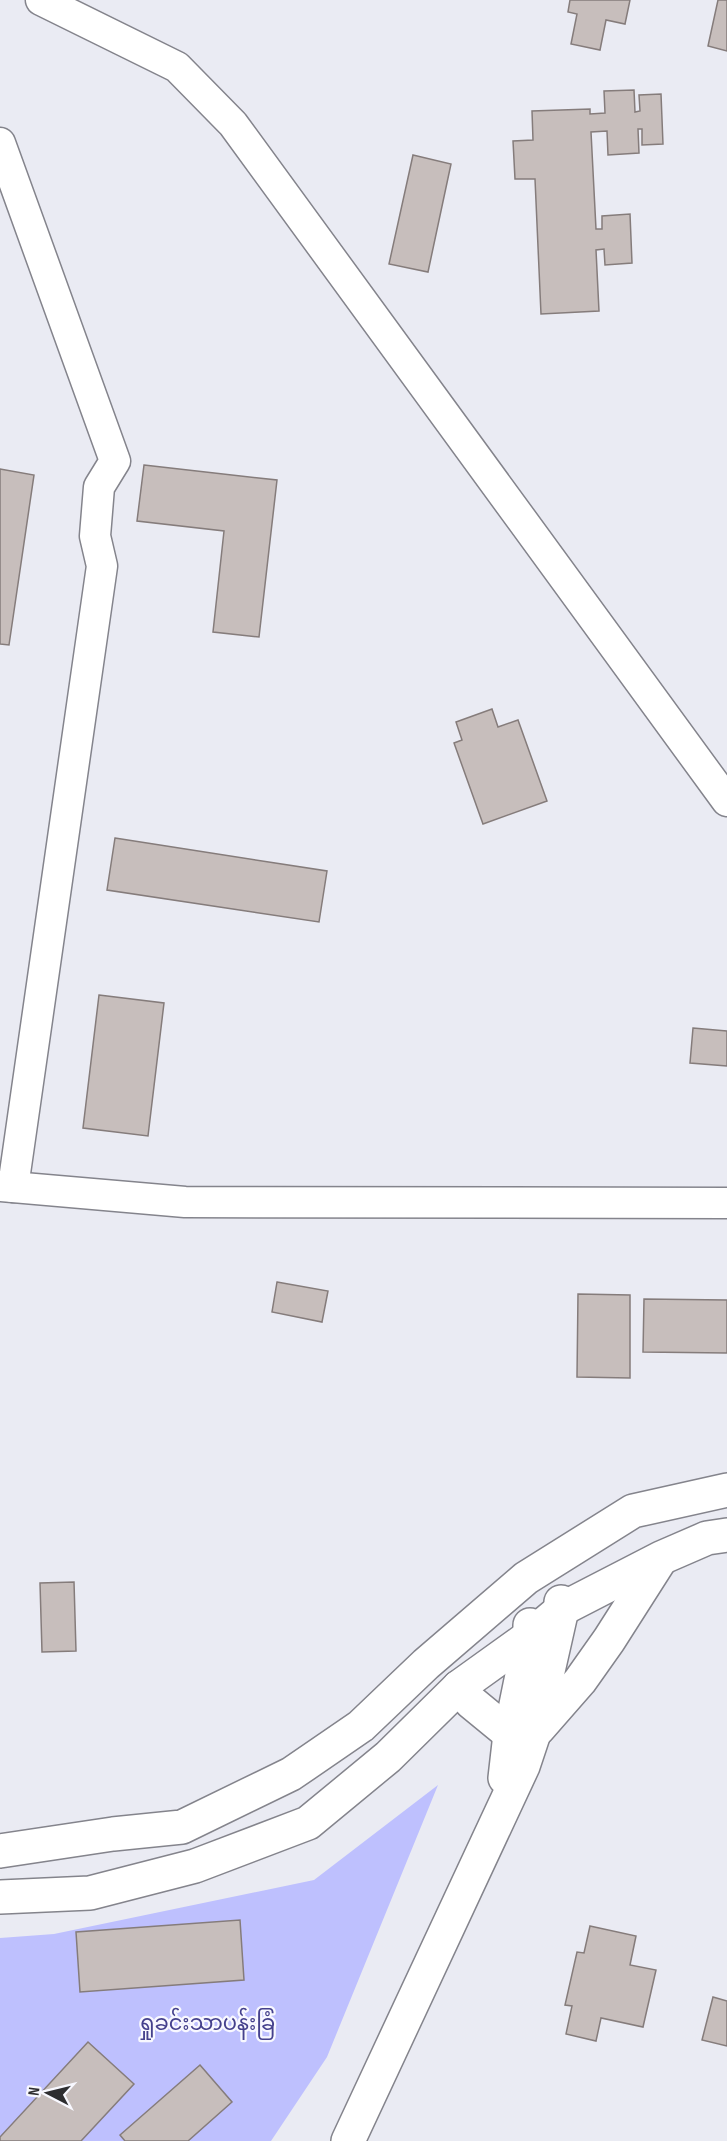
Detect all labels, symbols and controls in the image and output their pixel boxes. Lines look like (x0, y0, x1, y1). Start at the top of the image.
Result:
park label: ရှုခင်းသာပန်းခြံ (139, 2007, 275, 2040)
north arrow (18, 2063, 78, 2123)
text: N (25, 2086, 45, 2097)

